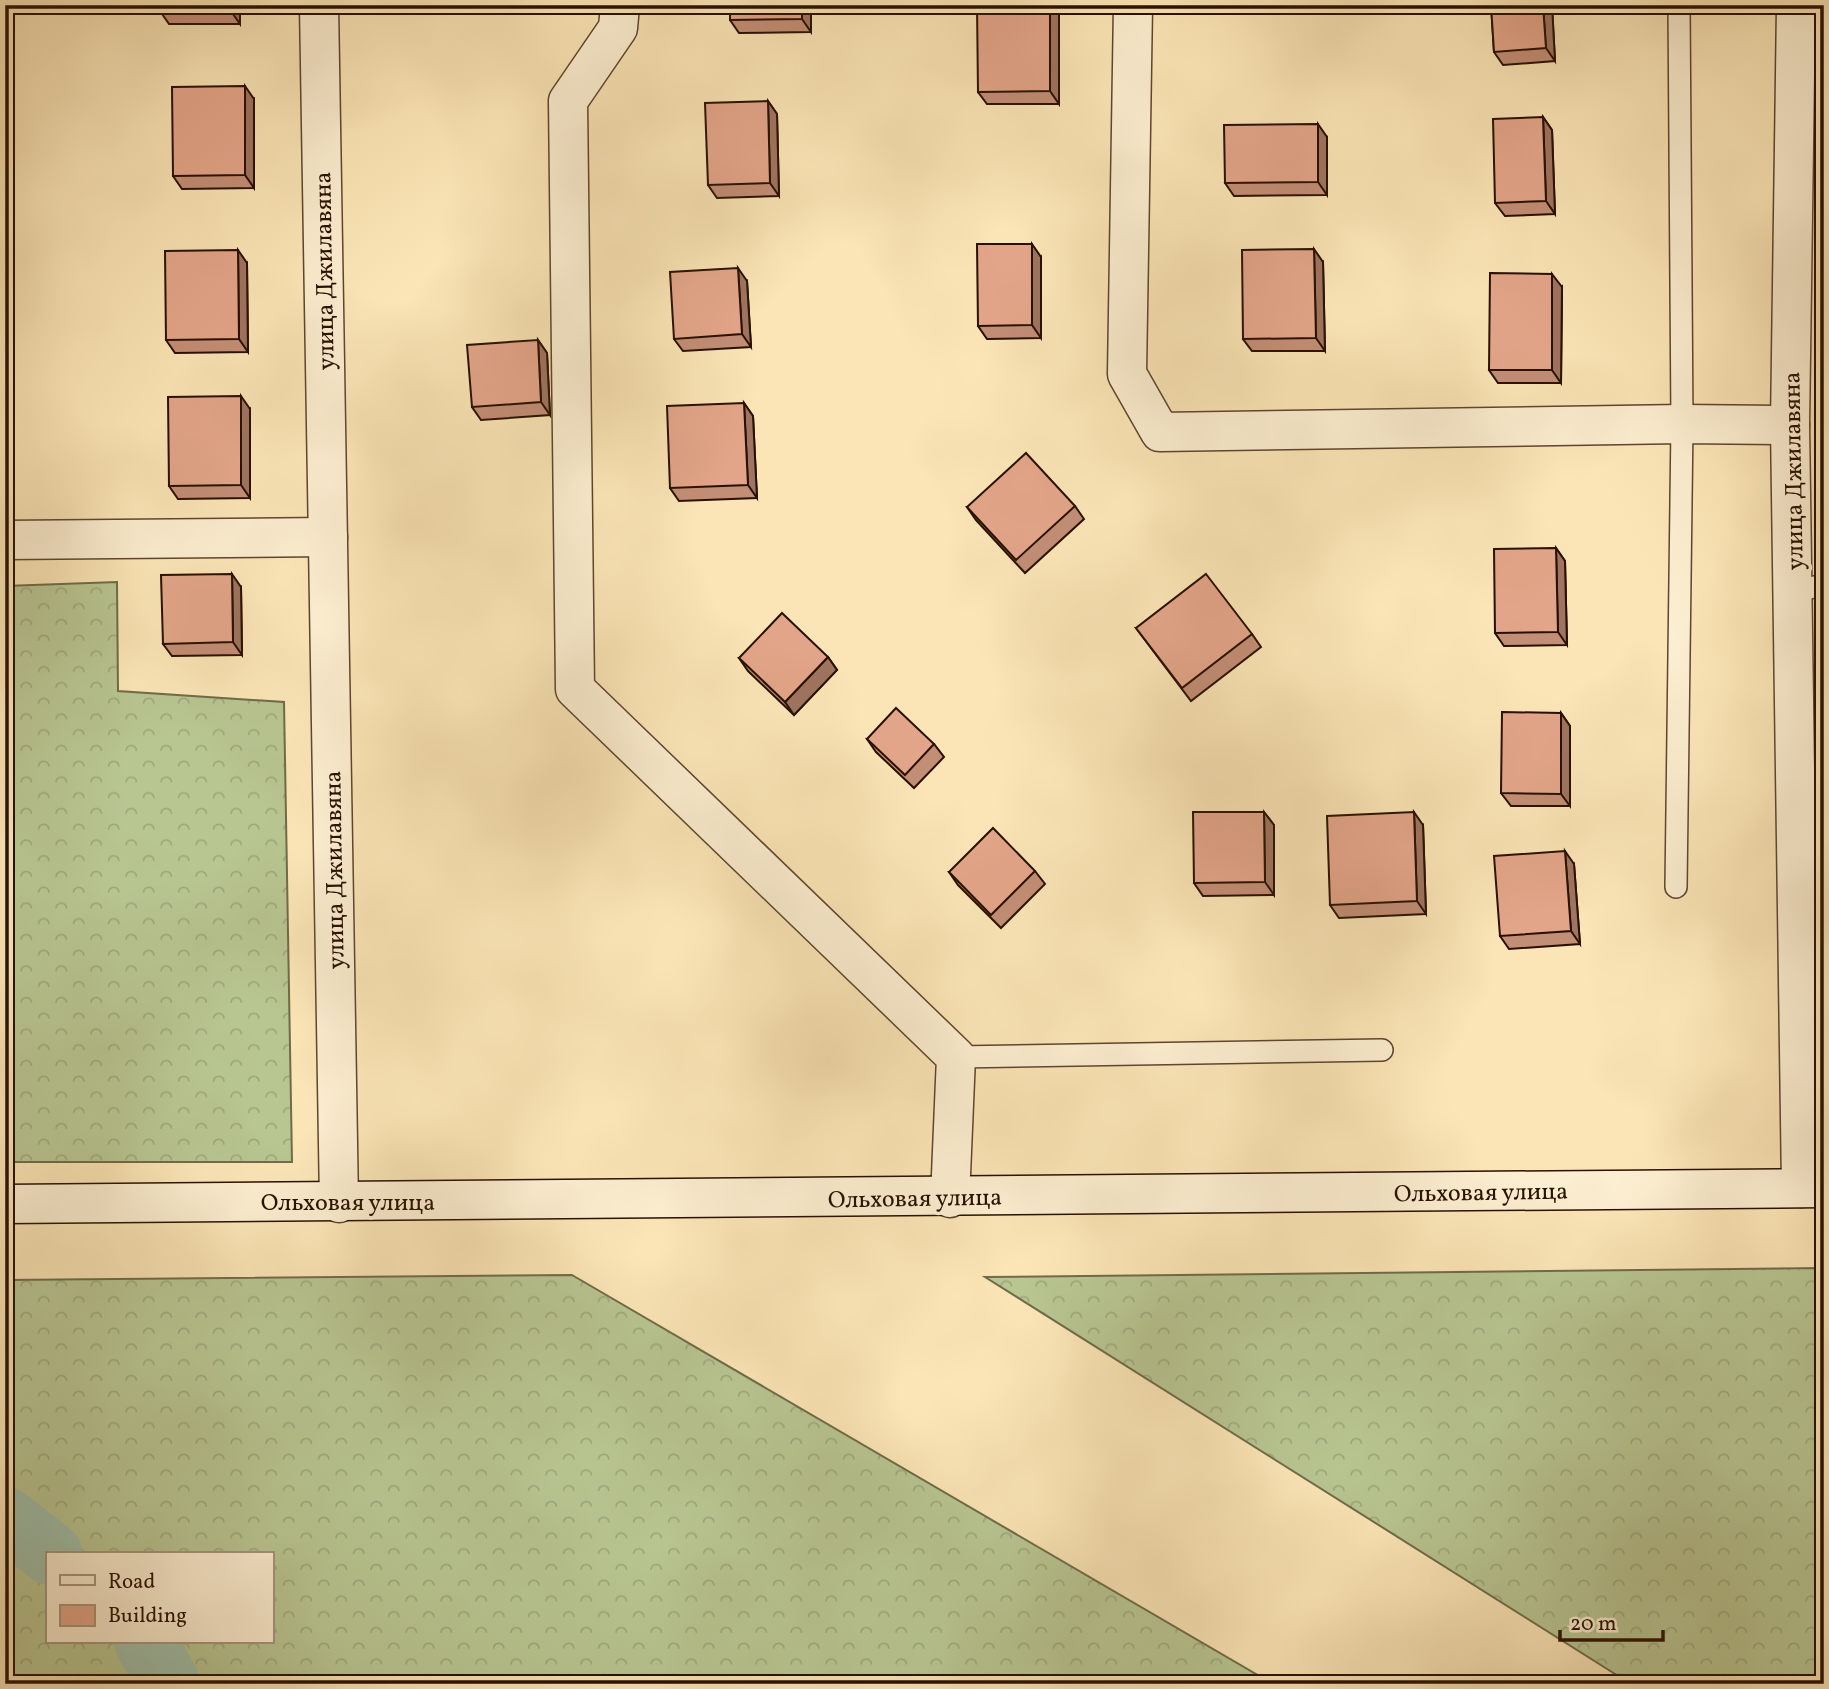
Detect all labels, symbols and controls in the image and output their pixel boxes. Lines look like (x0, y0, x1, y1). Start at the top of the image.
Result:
street label: улица Джилавяна (307, 171, 345, 371)
street label: улица Джилавяна (1776, 371, 1814, 571)
street label: улица Джилавяна (317, 770, 355, 970)
street label: Ольховая улица (1394, 1175, 1569, 1213)
street label: Ольховая улица (828, 1181, 1003, 1219)
street label: Ольховая улица (261, 1187, 435, 1221)
legend (46, 1552, 273, 1644)
text: Road (108, 1568, 155, 1597)
scale bar (1560, 1598, 1663, 1642)
text: Building (108, 1602, 187, 1631)
text: 20 m (1570, 1610, 1616, 1639)

